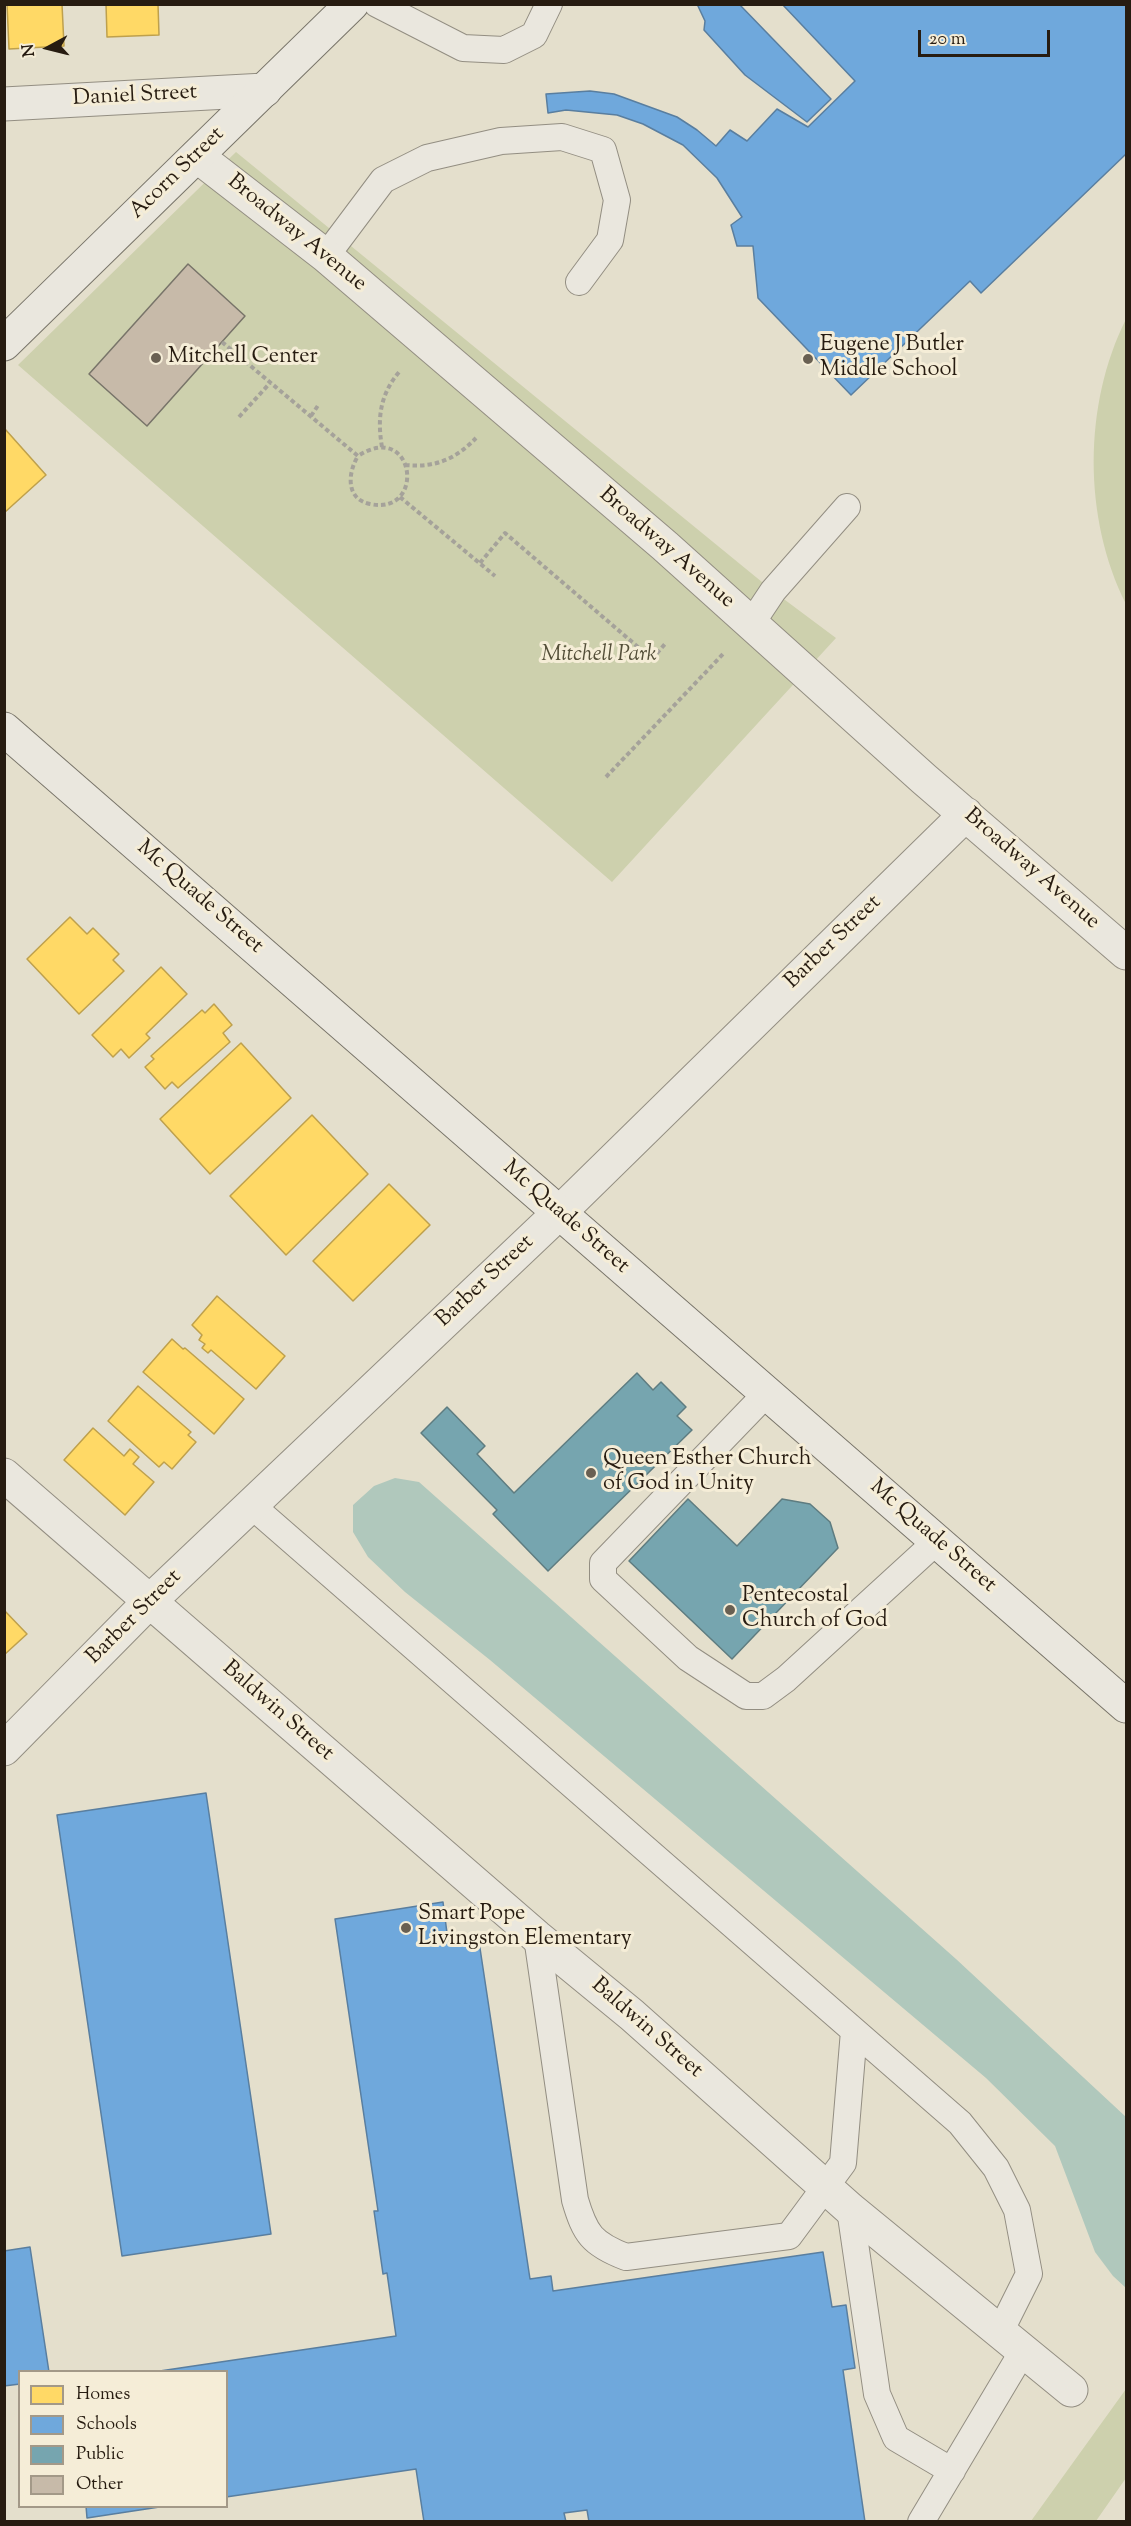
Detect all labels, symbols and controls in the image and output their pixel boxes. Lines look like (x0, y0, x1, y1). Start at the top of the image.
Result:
north arrow (18, 18, 78, 78)
scale bar (921, 18, 1053, 56)
text: 20 m (929, 27, 966, 53)
text: N (17, 43, 42, 58)
street label: Daniel Street (72, 81, 198, 113)
street label: Acorn Street (125, 122, 231, 226)
street label: Broadway Avenue (221, 170, 371, 298)
place label: Eugene J Butler Middle School (820, 333, 964, 384)
place label: Mitchell Center (168, 345, 318, 371)
marker: Mitchell Center (149, 351, 163, 365)
marker: Eugene J Butler Middle School (801, 352, 815, 366)
street label: Broadway Avenue (593, 483, 739, 615)
park label: Mitchell Park (541, 643, 657, 669)
street label: Broadway Avenue (958, 804, 1104, 936)
street label: Mc Quade Street (130, 836, 268, 960)
street label: Barber Street (780, 891, 888, 995)
street label: Mc Quade Street (496, 1156, 634, 1280)
street label: Barber Street (432, 1230, 540, 1334)
place label: Queen Esther Church of God in Unity (603, 1447, 812, 1498)
marker: Queen Esther Church of God in Unity (584, 1466, 598, 1480)
street label: Mc Quade Street (863, 1475, 1001, 1599)
street label: Barber Street (82, 1565, 188, 1671)
place label: Pentecostal Church of God (742, 1584, 888, 1636)
marker: Pentecostal Church of God (723, 1603, 737, 1617)
street label: Baldwin Street (216, 1656, 338, 1768)
place label: Smart Pope Livingston Elementary (418, 1902, 632, 1954)
marker: Smart Pope Livingston Elementary (399, 1921, 413, 1935)
street label: Baldwin Street (585, 1973, 707, 2085)
legend (18, 2370, 228, 2508)
text: Homes (76, 2382, 130, 2408)
text: Schools (76, 2412, 137, 2438)
text: Public (76, 2442, 124, 2468)
text: Other (76, 2472, 123, 2498)

